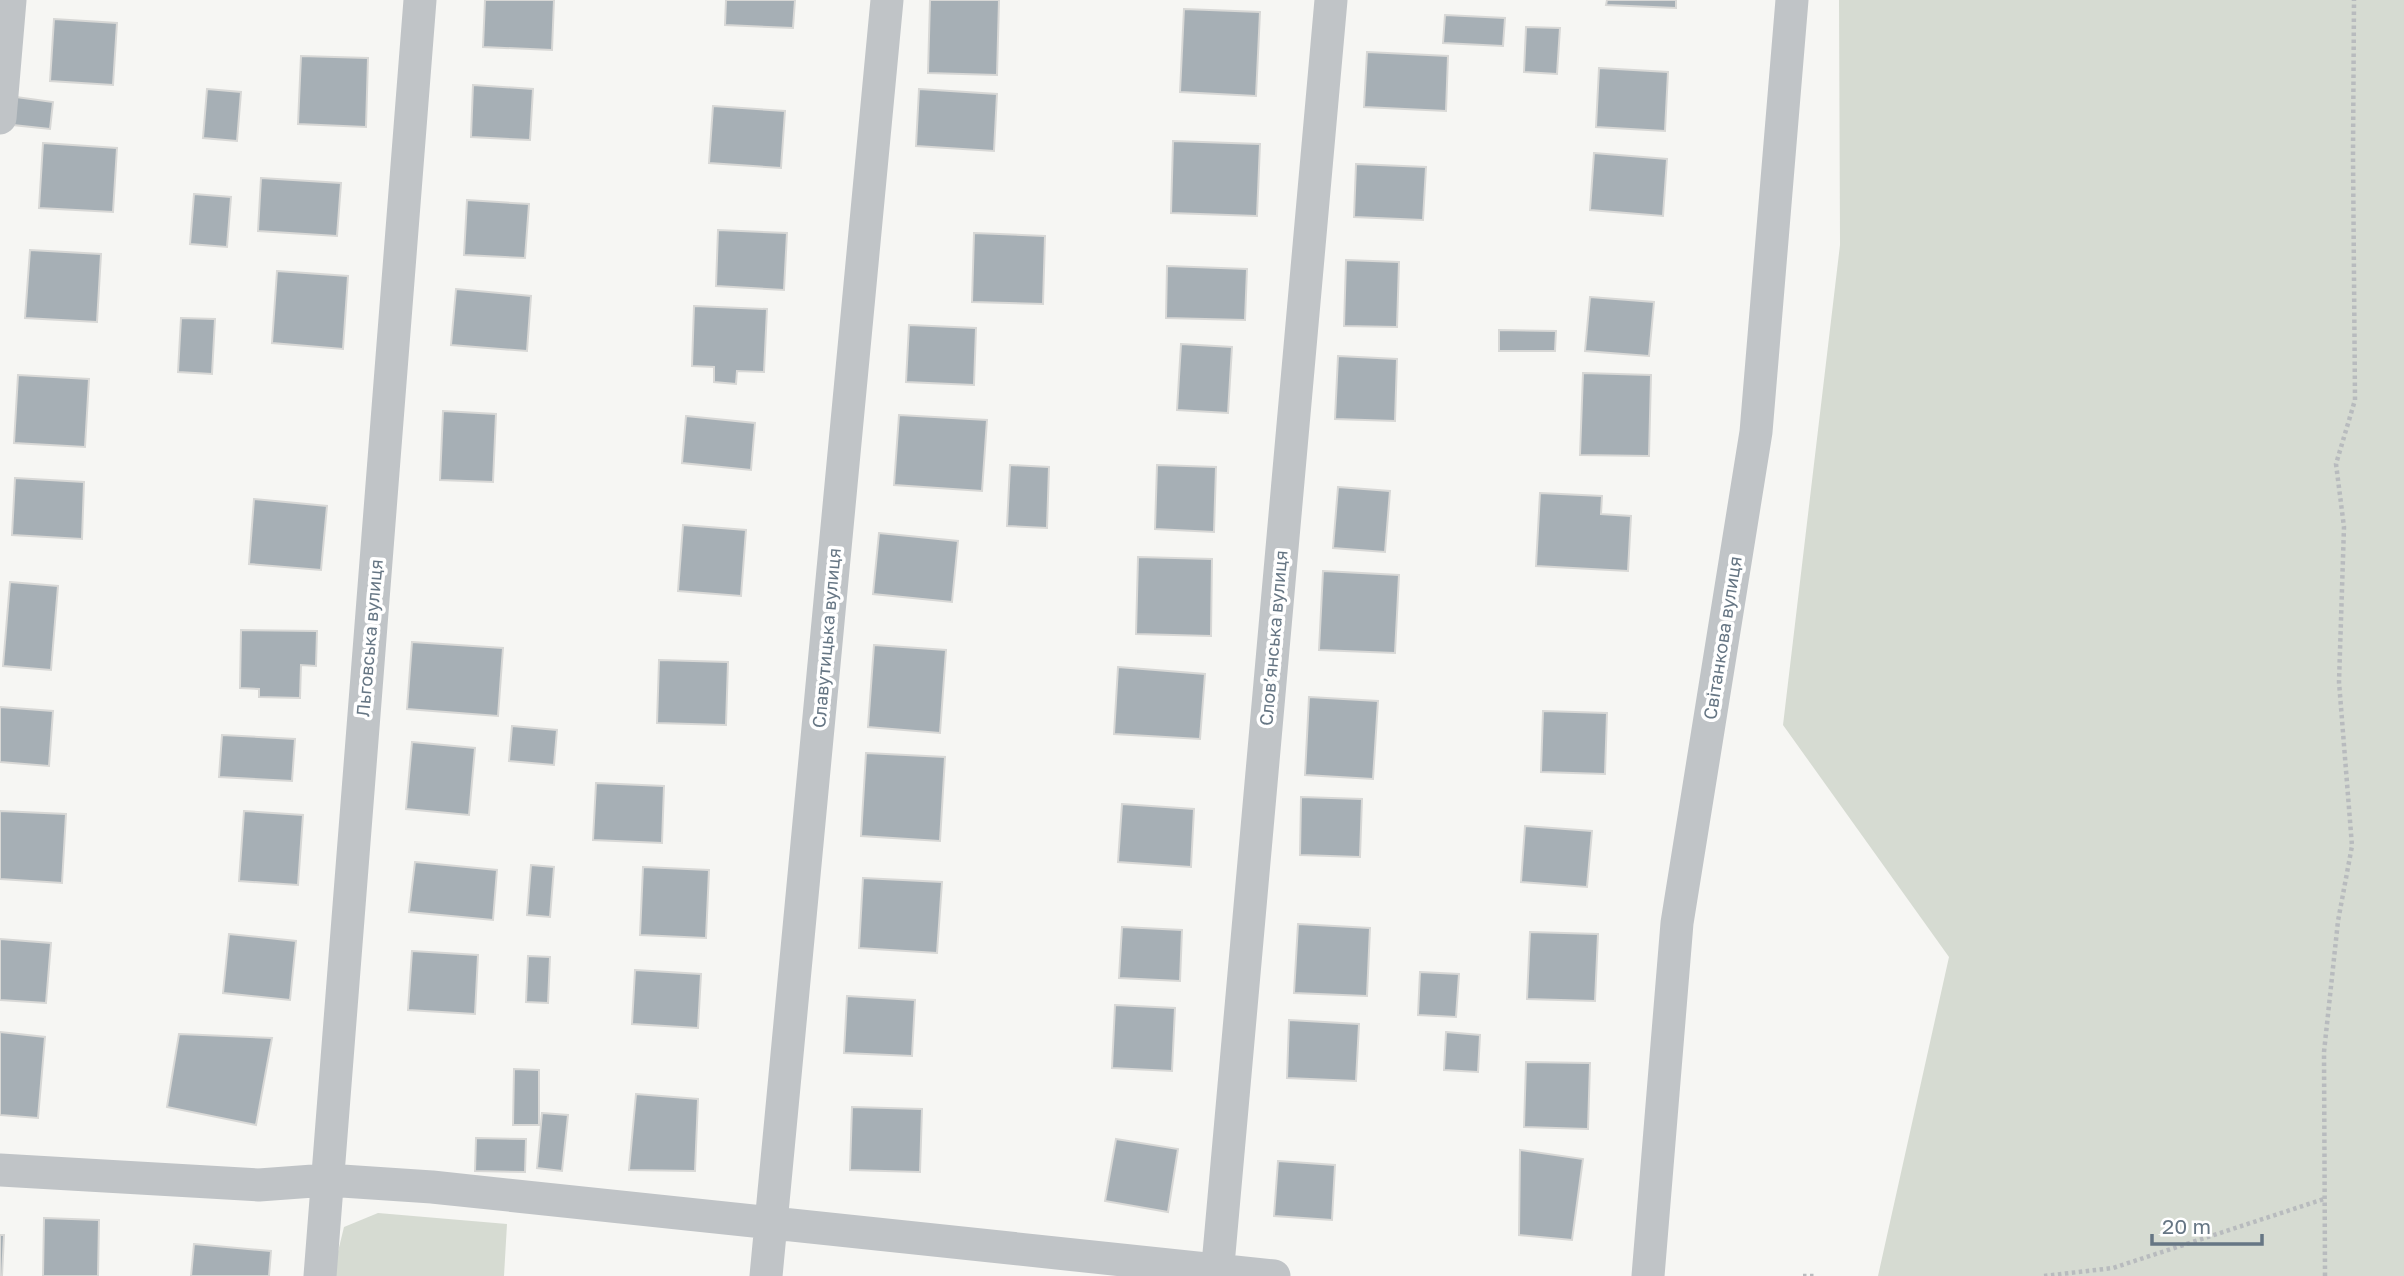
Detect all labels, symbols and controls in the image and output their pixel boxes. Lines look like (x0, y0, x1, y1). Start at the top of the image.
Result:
street label: Славутицька вулиця (807, 547, 845, 729)
street label: Словʼянська вулиця (1254, 549, 1292, 727)
street label: Світанкова вулиця (1698, 555, 1746, 721)
street label: Льговська вулиця (351, 558, 387, 718)
scale bar (2152, 1202, 2262, 1246)
text: 20 m (2162, 1213, 2211, 1239)

